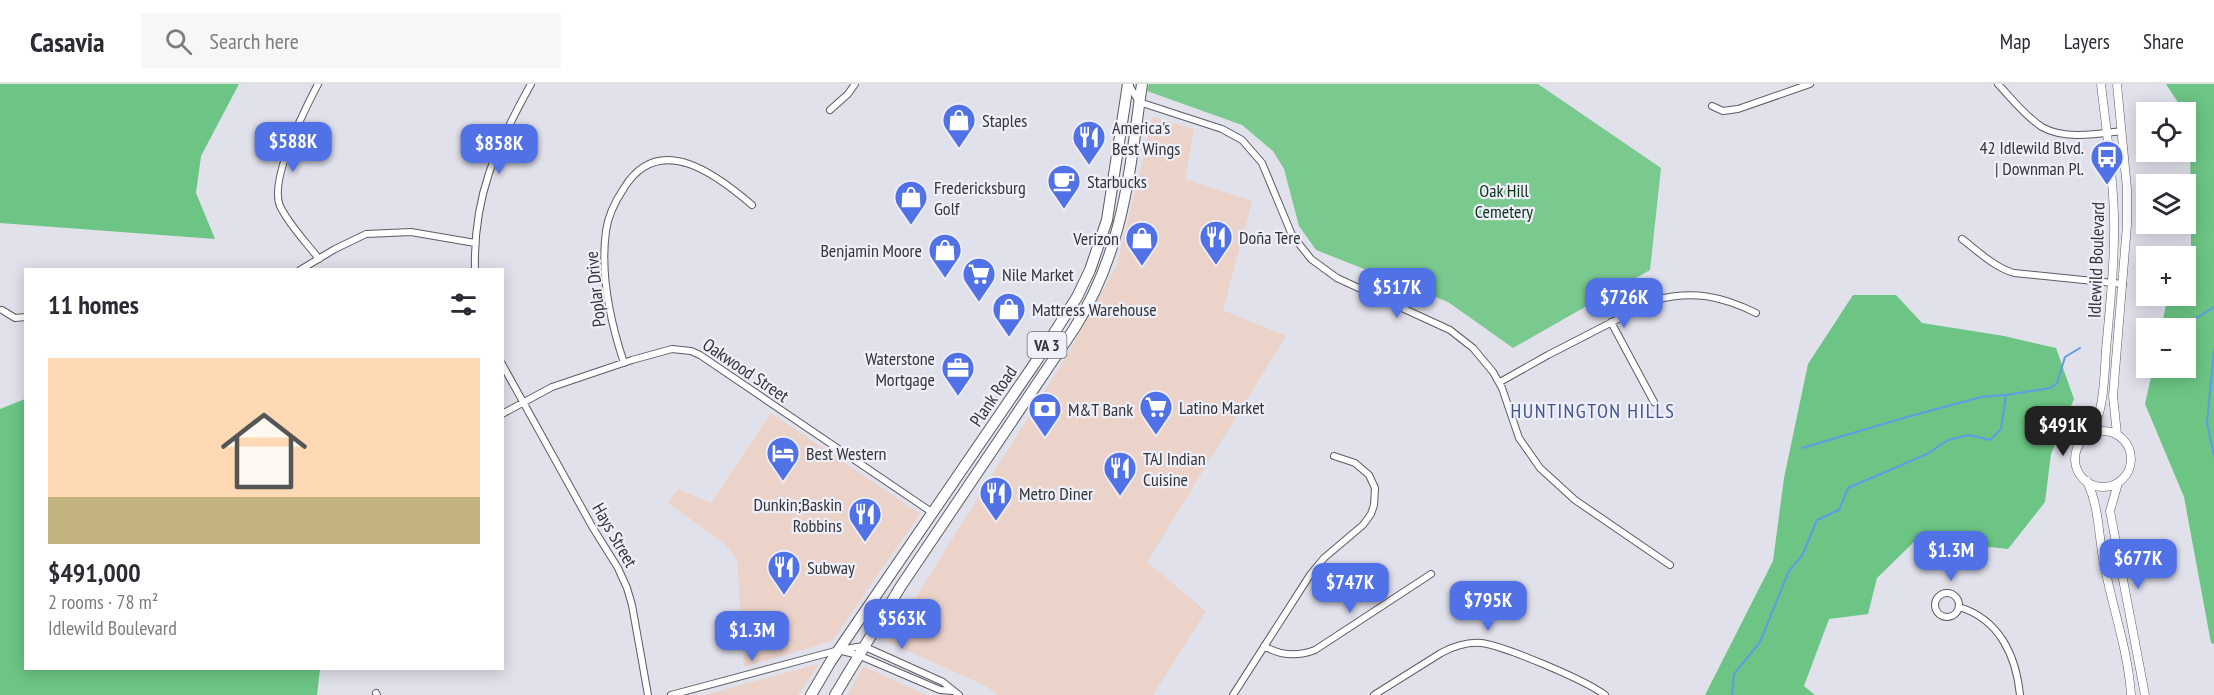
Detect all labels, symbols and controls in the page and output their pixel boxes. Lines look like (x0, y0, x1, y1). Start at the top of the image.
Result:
search box (141, 14, 561, 68)
text: Casavia (30, 23, 105, 60)
icon: search (162, 25, 195, 58)
text: Search here (210, 27, 299, 55)
text: Map (2000, 28, 2031, 55)
text: Layers (2064, 28, 2110, 55)
text: Share (2143, 28, 2184, 55)
shop icon: Staples (941, 102, 977, 149)
map controls (2136, 102, 2196, 378)
button: locate (2136, 102, 2196, 162)
place label: Staples (982, 109, 1027, 132)
place label: America's Best Wings (1112, 116, 1180, 160)
restaurant icon: America's Best Wings (1071, 119, 1107, 166)
pin: $588K (251, 122, 335, 173)
pin: $858K (457, 124, 541, 175)
text: $588K (269, 128, 317, 154)
text: $858K (475, 130, 523, 156)
place label: 42 Idlewild Blvd. | Downman Pl. (1980, 136, 2084, 180)
bus stop icon: 42 Idlewild Blvd. | Downman Pl. (2089, 139, 2125, 186)
cafe icon: Starbucks (1046, 163, 1082, 210)
place label: Starbucks (1087, 170, 1147, 193)
button: layers (2136, 174, 2196, 234)
place label: Fredericksburg Golf (934, 176, 1026, 220)
shop icon: Fredericksburg Golf (893, 179, 929, 226)
park label: Oak Hill Cemetery (1475, 179, 1533, 223)
street label: Idlewild Boulevard (2082, 202, 2110, 318)
restaurant icon: Doña Tere (1198, 219, 1234, 266)
shop icon: Verizon (1124, 220, 1160, 267)
place label: Doña Tere (1239, 226, 1301, 249)
place label: Verizon (1072, 227, 1119, 250)
shop icon: Benjamin Moore (927, 232, 963, 279)
place label: Benjamin Moore (820, 239, 922, 262)
button: + (2136, 246, 2196, 306)
street label: Poplar Drive (580, 250, 610, 328)
supermarket icon: Nile Market (961, 256, 997, 303)
place label: Nile Market (1002, 263, 1074, 286)
pin: $517K (1355, 268, 1439, 319)
text: $517K (1373, 274, 1421, 300)
pin: $726K (1582, 278, 1666, 329)
text: $726K (1600, 284, 1648, 310)
text: 11 homes (48, 288, 139, 321)
icon: filters (447, 288, 480, 321)
shop icon: Mattress Warehouse (991, 291, 1027, 338)
place label: Mattress Warehouse (1032, 298, 1157, 321)
button: − (2136, 318, 2196, 378)
road number: VA 3 (1028, 332, 1066, 358)
street label: Oakwood Street (699, 333, 793, 407)
place label: Waterstone Mortgage (865, 347, 935, 391)
office icon: Waterstone Mortgage (940, 350, 976, 397)
street label: Plank Road (964, 361, 1022, 431)
supermarket icon: Latino Market (1138, 389, 1174, 436)
bank icon: M&T Bank (1027, 391, 1063, 438)
place label: Latino Market (1179, 396, 1265, 419)
icon: home (210, 397, 318, 505)
place label: M&T Bank (1068, 398, 1133, 421)
district label: HUNTINGTON HILLS (1511, 398, 1675, 424)
pin: $491K (2021, 406, 2105, 457)
text: $491K (2039, 412, 2087, 438)
hotel icon: Best Western (765, 435, 801, 482)
place label: Best Western (806, 442, 887, 465)
place label: TAJ Indian Cuisine (1143, 447, 1206, 491)
restaurant icon: TAJ Indian Cuisine (1102, 450, 1138, 497)
restaurant icon: Metro Diner (978, 475, 1014, 522)
place label: Metro Diner (1019, 482, 1093, 505)
place label: Dunkin;Baskin Robbins (754, 493, 842, 537)
restaurant icon: Dunkin;Baskin Robbins (847, 496, 883, 543)
street label: Hays Street (587, 499, 643, 571)
pin: $1.3M (1909, 531, 1993, 582)
text: $1.3M (1928, 537, 1974, 563)
pin: $677K (2096, 539, 2180, 590)
text: $677K (2114, 545, 2162, 571)
restaurant icon: Subway (766, 549, 802, 596)
text: $491,000 (48, 556, 141, 589)
place label: Subway (807, 556, 855, 579)
pin: $747K (1308, 563, 1392, 614)
text: $747K (1326, 569, 1374, 595)
pin: $795K (1446, 581, 1530, 632)
text: $795K (1464, 587, 1512, 613)
text: 2 rooms · 78 m² (48, 589, 158, 615)
pin: $563K (860, 599, 944, 650)
text: $563K (878, 605, 926, 631)
pin: $1.3M (710, 611, 794, 662)
text: Idlewild Boulevard (48, 615, 177, 641)
text: $1.3M (729, 617, 775, 643)

